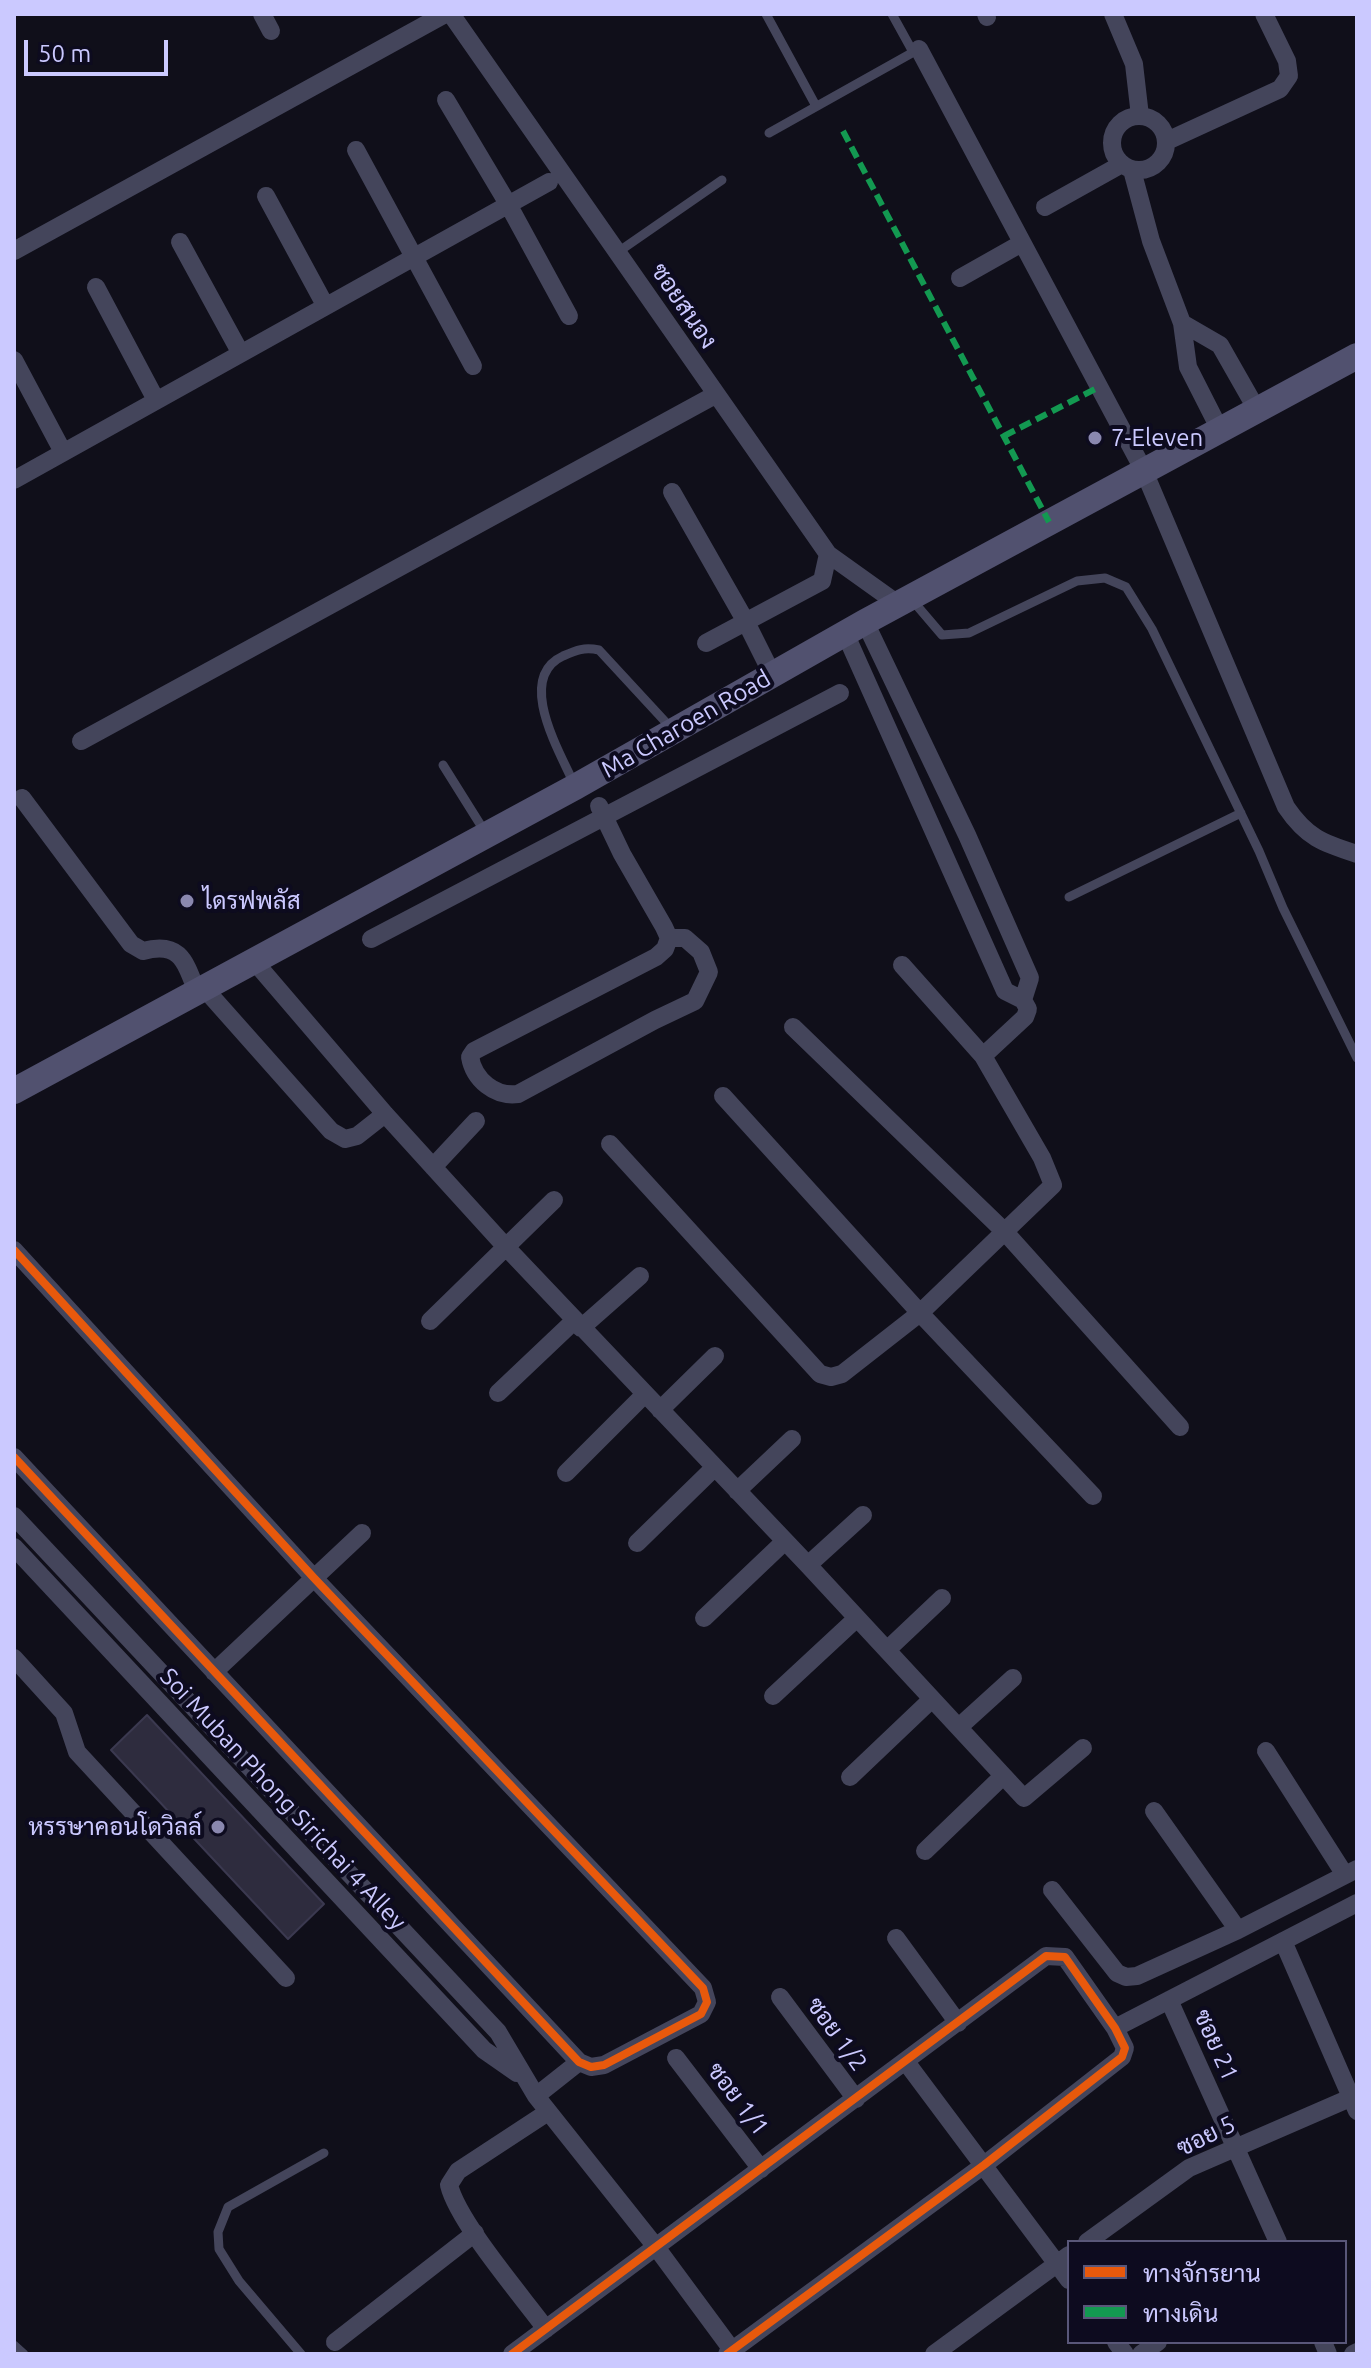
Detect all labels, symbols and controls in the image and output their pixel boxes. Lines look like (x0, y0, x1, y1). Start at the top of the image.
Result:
scale bar (28, 24, 172, 74)
text: 50 m (38, 40, 91, 67)
street label: ซอยสนอง (645, 258, 723, 354)
place label: 7-Eleven (1111, 424, 1203, 452)
marker: 7-Eleven (1086, 429, 1104, 447)
street label: Ma Charoen Road (596, 664, 776, 784)
place label: ไดรฟพลัส (203, 887, 301, 915)
marker: ไดรฟพลัส (178, 892, 196, 910)
street label: Soi Muban Phong Sirichai 4 Alley (154, 1662, 412, 1936)
place label: หรรษาคอนโดวิลล์ (28, 1813, 202, 1841)
marker: หรรษาคอนโดวิลล์ (209, 1818, 227, 1836)
street label: ซอย 1/2 (801, 1992, 873, 2076)
street label: ซอย 21 (1188, 2005, 1244, 2085)
street label: ซอย 1/1 (701, 2057, 775, 2141)
street label: ซอย 5 (1172, 2110, 1240, 2162)
legend (1067, 2240, 1347, 2344)
text: ทางจักรยาน (1143, 2260, 1261, 2287)
text: ทางเดิน (1143, 2300, 1218, 2327)

